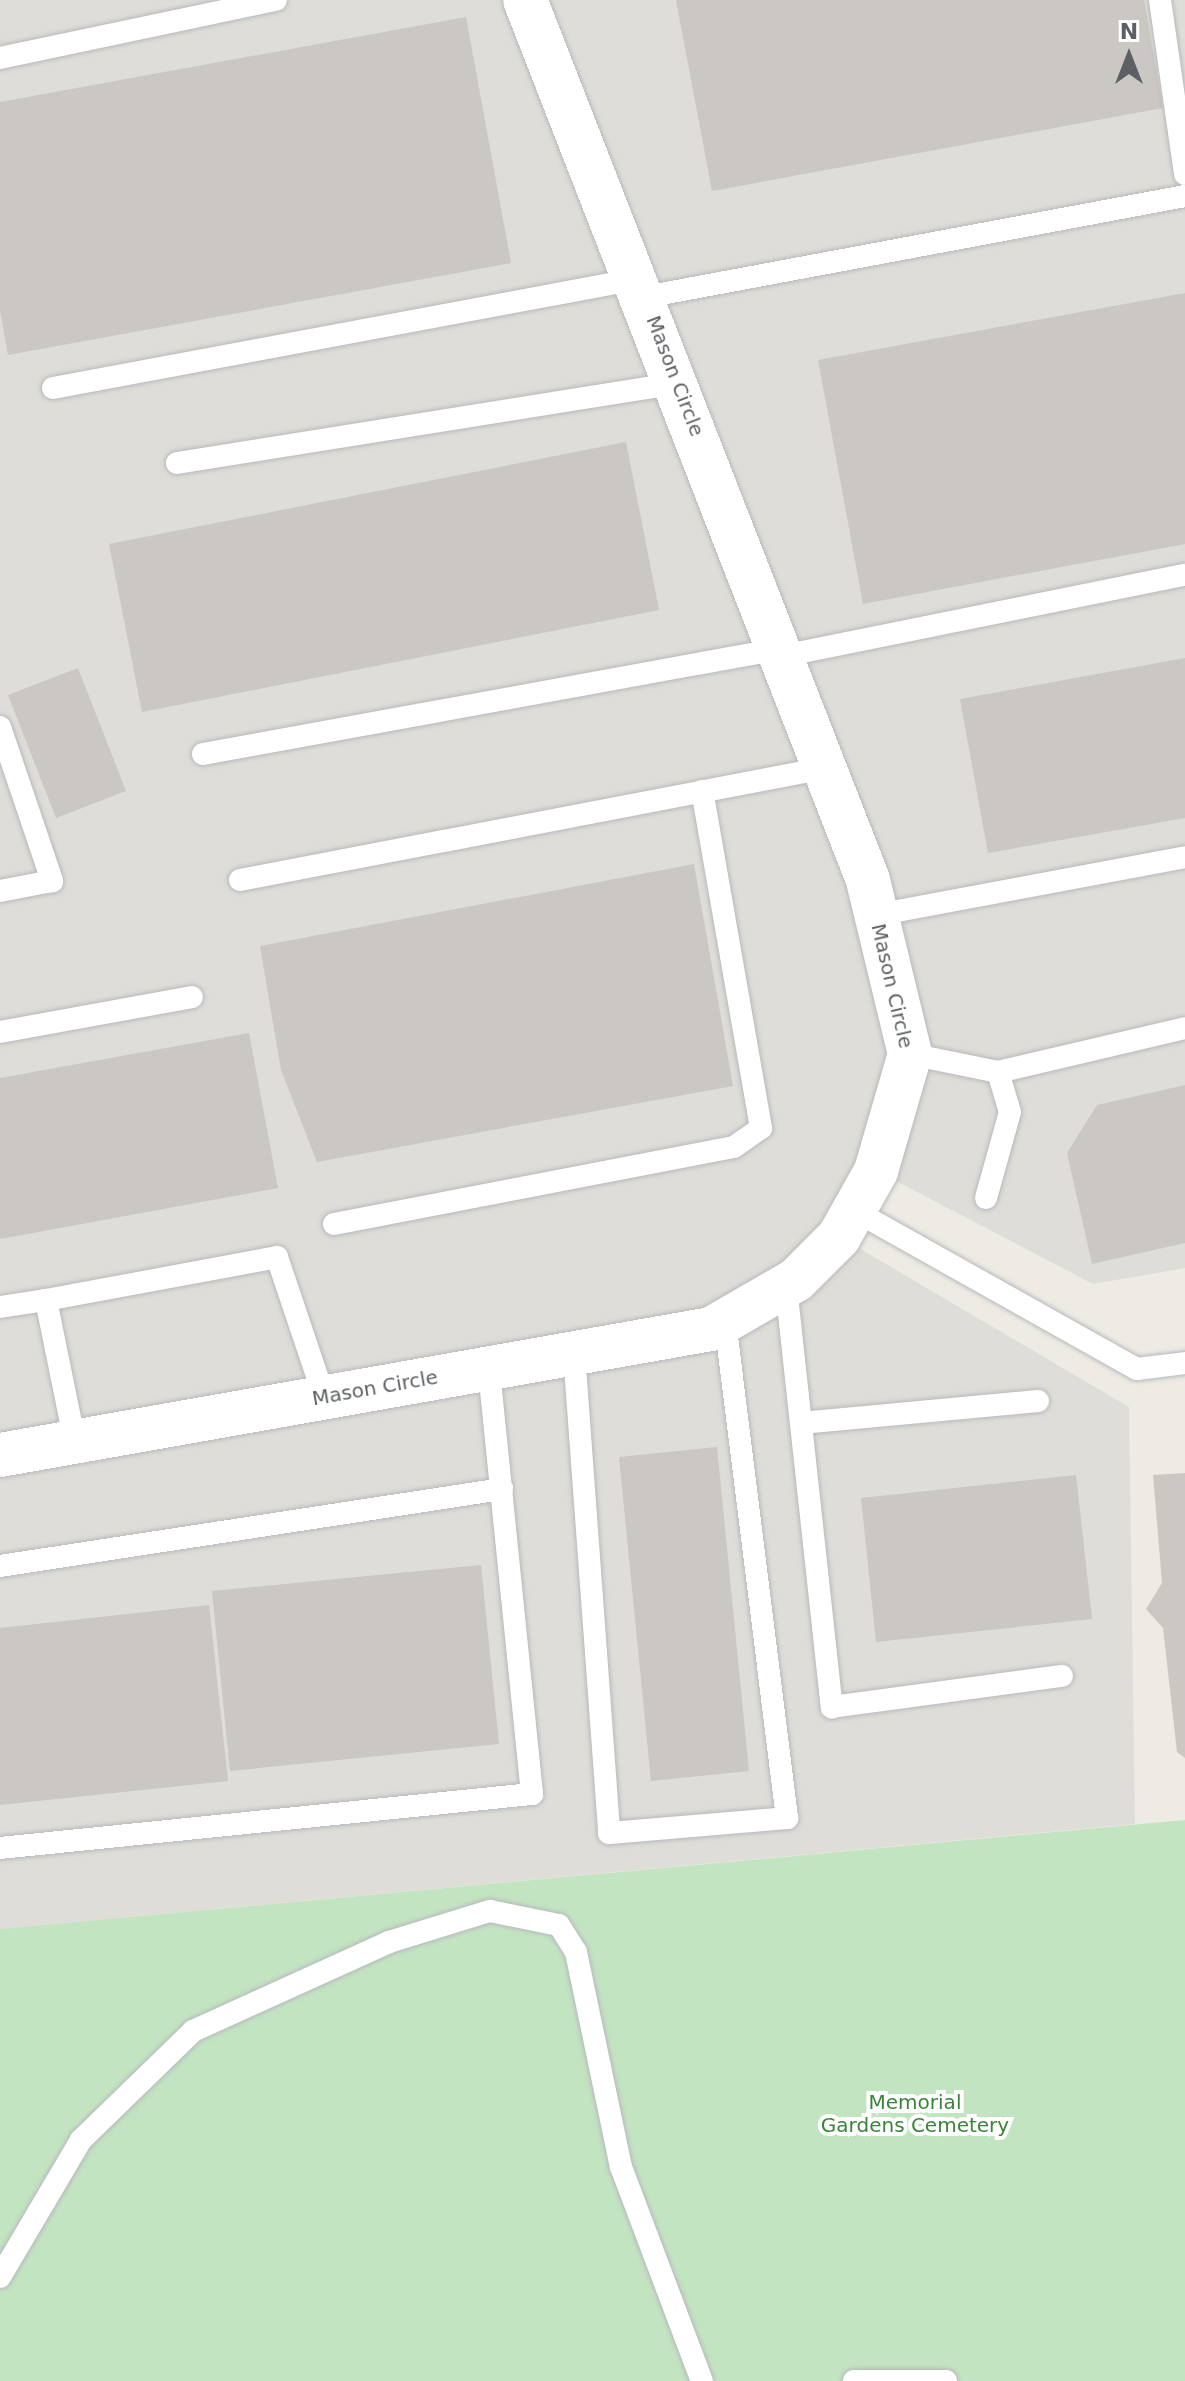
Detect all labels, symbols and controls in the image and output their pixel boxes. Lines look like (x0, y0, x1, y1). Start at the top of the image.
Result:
north arrow (1089, 16, 1169, 96)
text: N (1120, 19, 1138, 44)
street label: Mason Circle (641, 312, 709, 440)
street label: Mason Circle (866, 921, 918, 1051)
street label: Mason Circle (310, 1365, 440, 1411)
park label: Memorial Gardens Cemetery (821, 2090, 1009, 2137)

